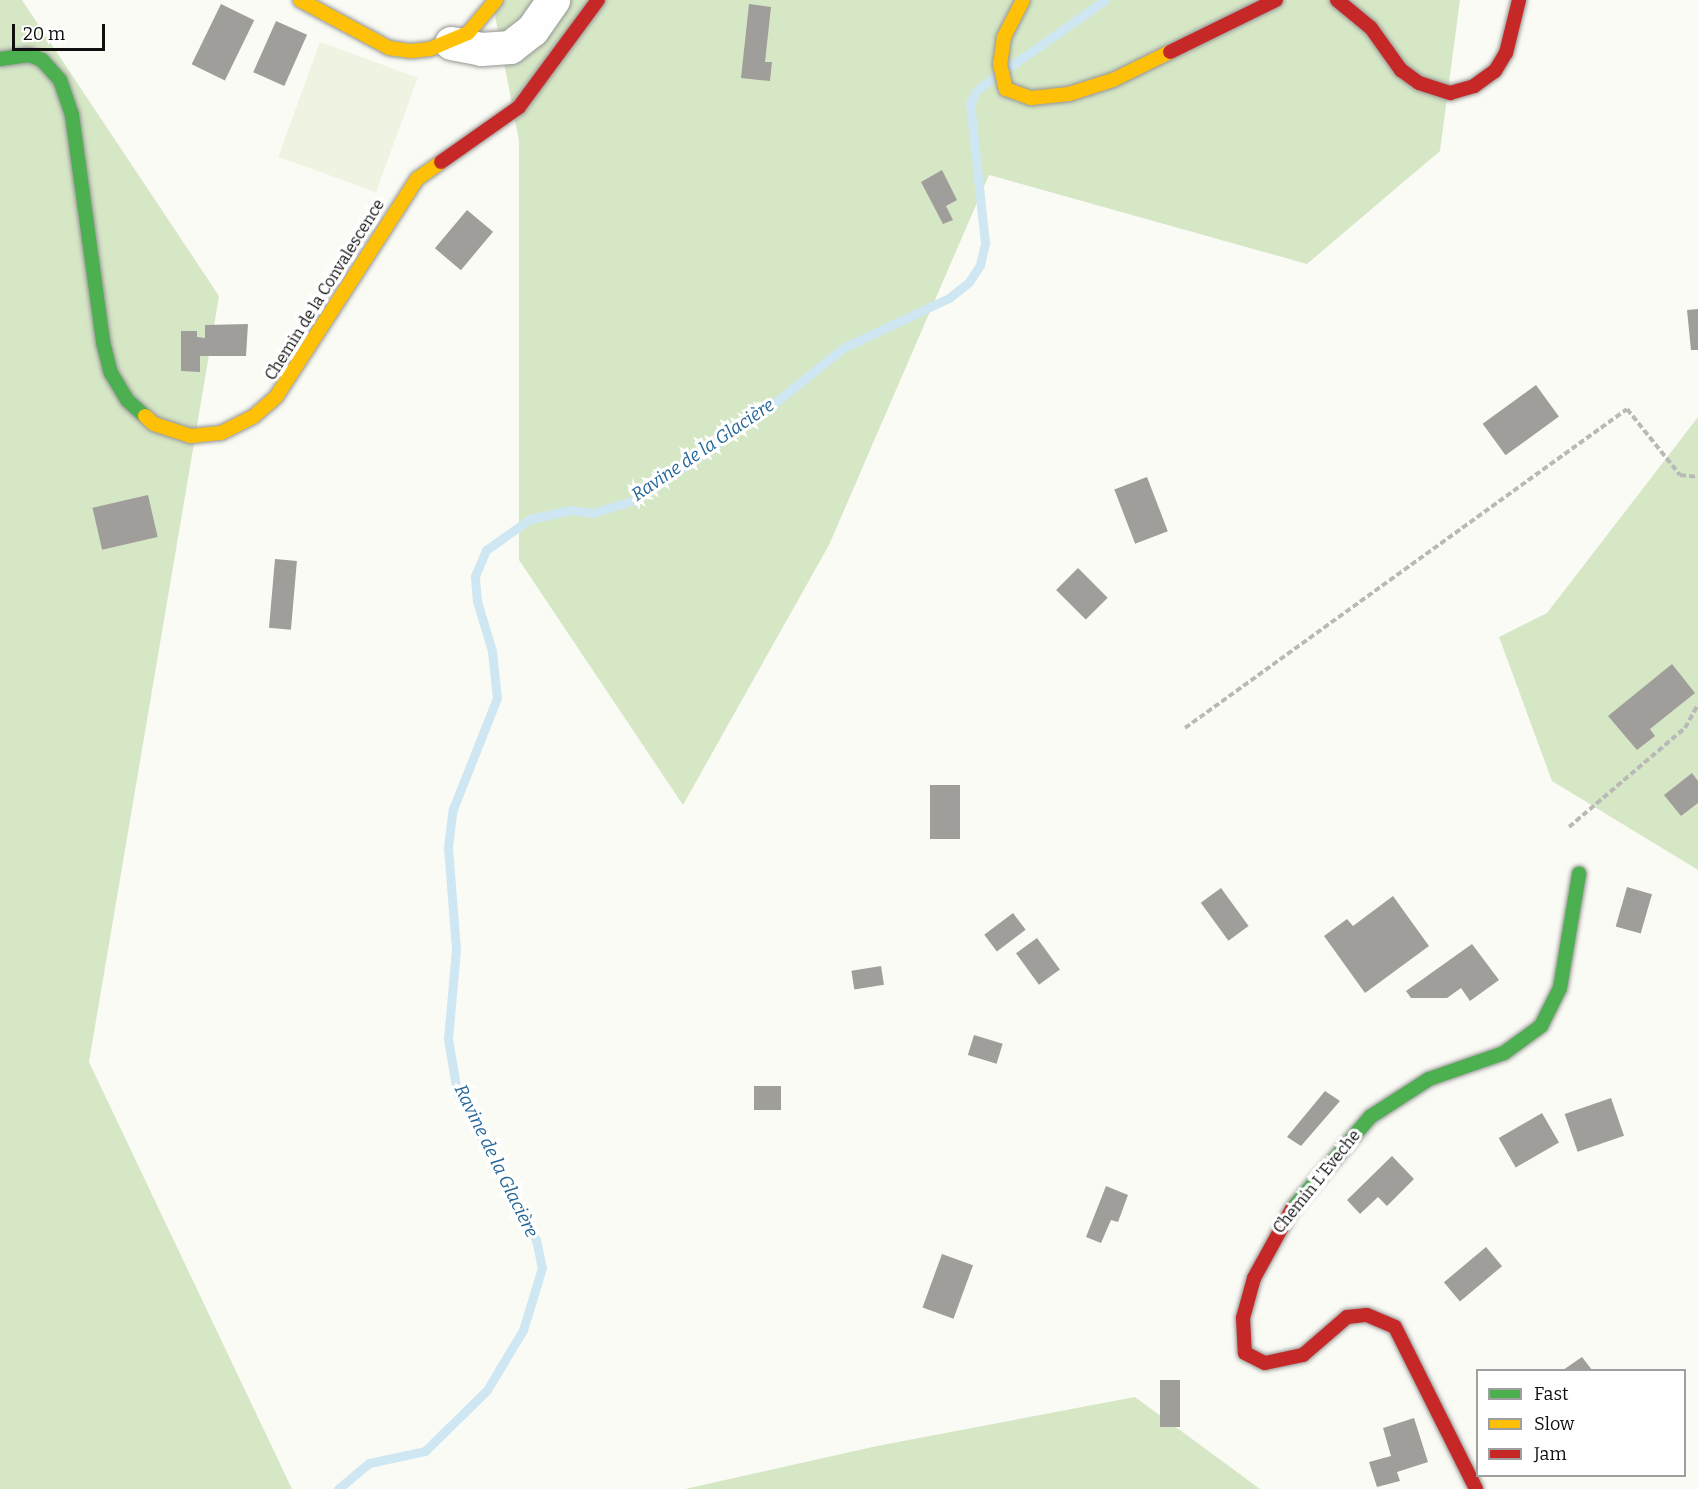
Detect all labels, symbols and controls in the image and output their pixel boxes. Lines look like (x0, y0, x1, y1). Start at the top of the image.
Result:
scale bar (15, 12, 108, 50)
text: 20 m (23, 23, 65, 45)
street label: Chemin de la Convalescence (261, 196, 389, 384)
water label: Ravine de la Glacière (628, 394, 778, 506)
water label: Ravine de la Glacière (450, 1081, 542, 1241)
street label: Chemin L'Eveche (1269, 1126, 1365, 1238)
legend (1476, 1369, 1686, 1477)
text: Fast (1534, 1383, 1569, 1405)
text: Slow (1534, 1413, 1574, 1435)
text: Jam (1534, 1443, 1567, 1465)

